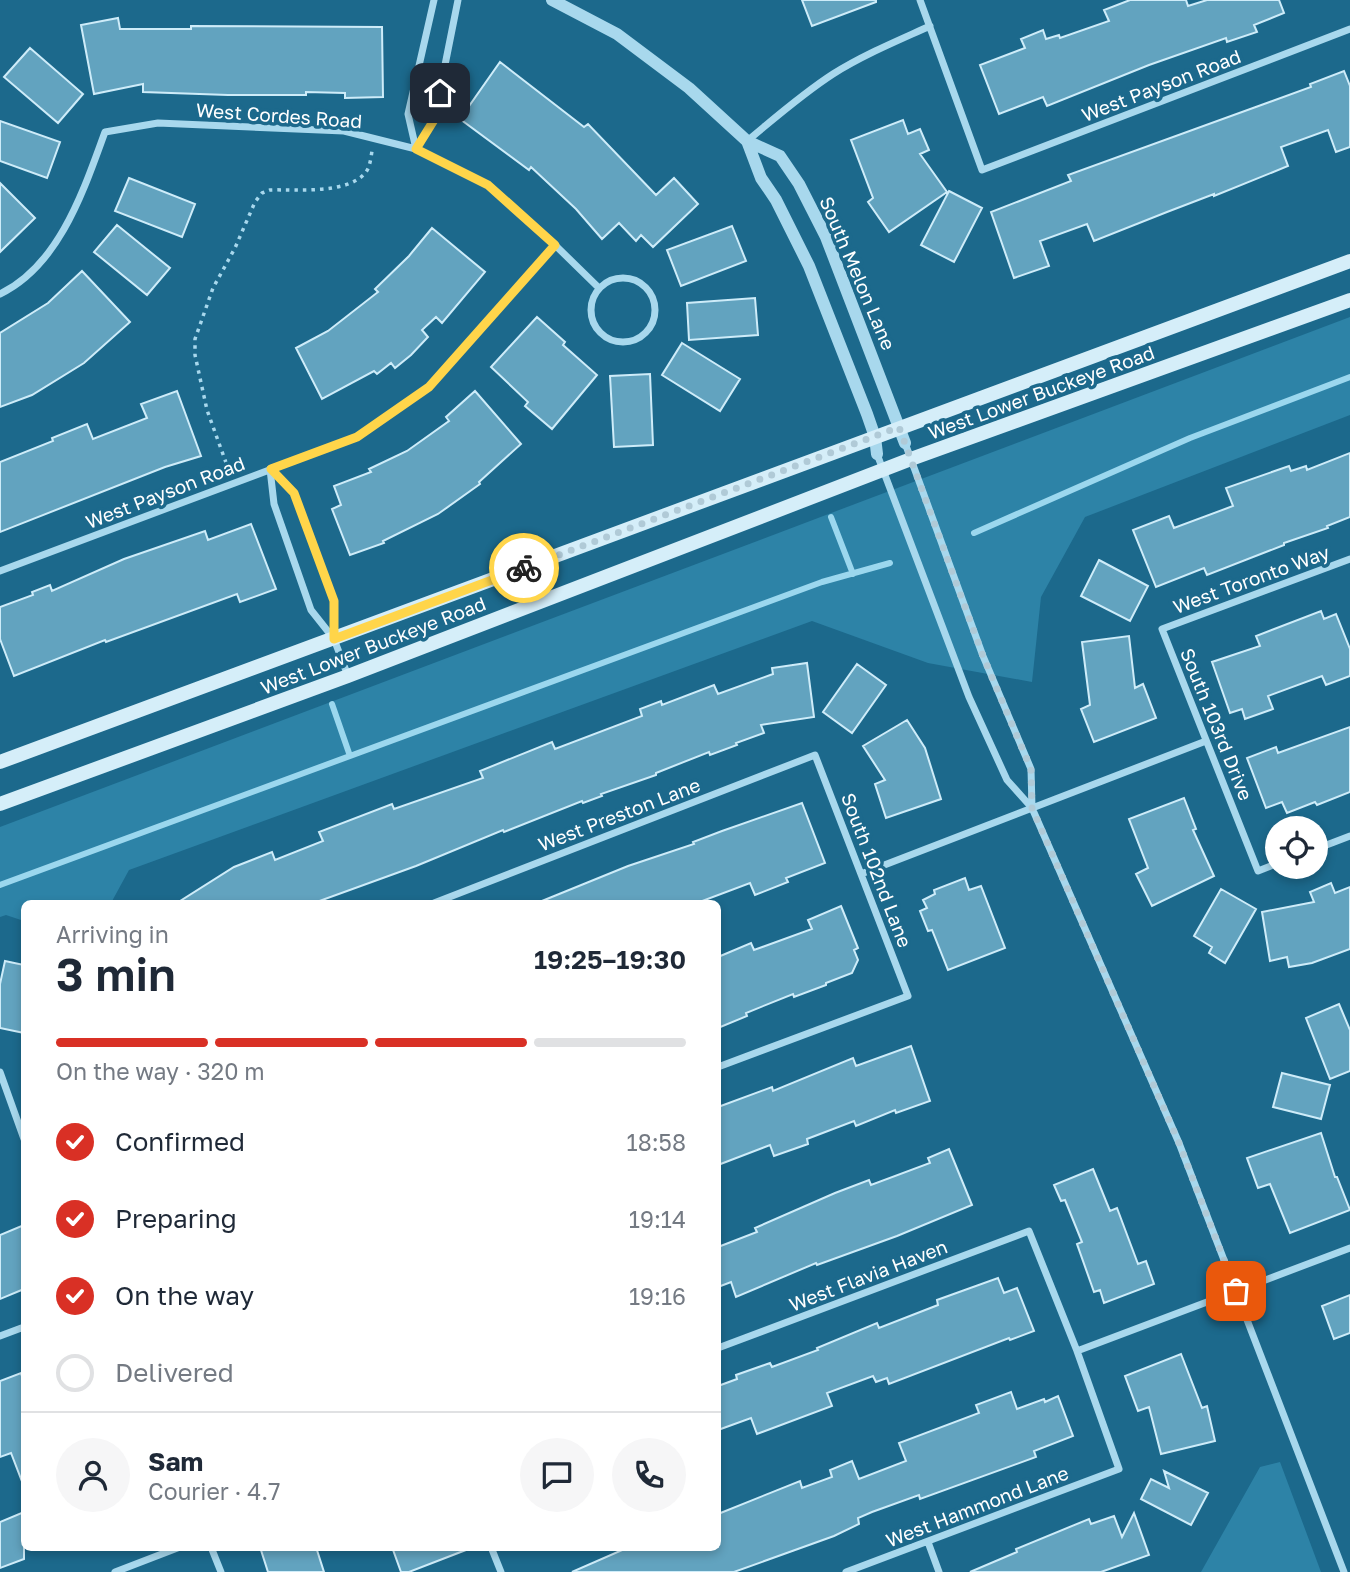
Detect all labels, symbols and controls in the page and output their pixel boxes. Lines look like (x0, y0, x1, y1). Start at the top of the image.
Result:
street label: West Payson Road (1078, 44, 1244, 126)
pin (410, 63, 470, 123)
icon: home (421, 74, 459, 112)
street label: West Cordes Road (195, 98, 363, 132)
street label: South Melon Lane (815, 193, 901, 353)
street label: West Lower Buckeye Road (925, 340, 1157, 444)
street label: West Payson Road (82, 451, 248, 533)
courier (489, 533, 559, 603)
street label: West Toronto Way (1170, 540, 1333, 618)
icon: bike (505, 549, 543, 587)
street label: West Lower Buckeye Road (257, 591, 489, 699)
street label: South 103rd Drive (1176, 645, 1258, 803)
street label: West Preston Lane (535, 773, 703, 855)
street label: South 102nd Lane (837, 789, 917, 951)
map controls (1265, 816, 1328, 879)
button: locate (1265, 816, 1328, 879)
text: Arriving in (56, 920, 169, 948)
text: 19:25–19:30 (534, 944, 686, 975)
text: 3 min (56, 946, 176, 1001)
text: On the way · 320 m (56, 1057, 265, 1085)
icon: check (56, 1123, 94, 1161)
text: Confirmed (115, 1126, 245, 1157)
text: 18:58 (627, 1128, 686, 1156)
icon: check (56, 1200, 94, 1238)
text: Preparing (115, 1203, 237, 1234)
text: 19:14 (629, 1205, 686, 1233)
street label: West Flavia Haven (786, 1234, 950, 1316)
pin (1206, 1261, 1266, 1321)
icon: bag (1217, 1272, 1255, 1310)
icon: check (56, 1277, 94, 1315)
text: On the way (115, 1280, 254, 1311)
text: 19:16 (629, 1282, 686, 1310)
text: Delivered (115, 1357, 234, 1388)
button: person (56, 1438, 130, 1512)
button: chat (520, 1438, 594, 1512)
button: phone (612, 1438, 686, 1512)
text: Sam (148, 1446, 203, 1477)
street label: West Hammond Lane (882, 1461, 1072, 1551)
text: Courier · 4.7 (148, 1477, 280, 1505)

